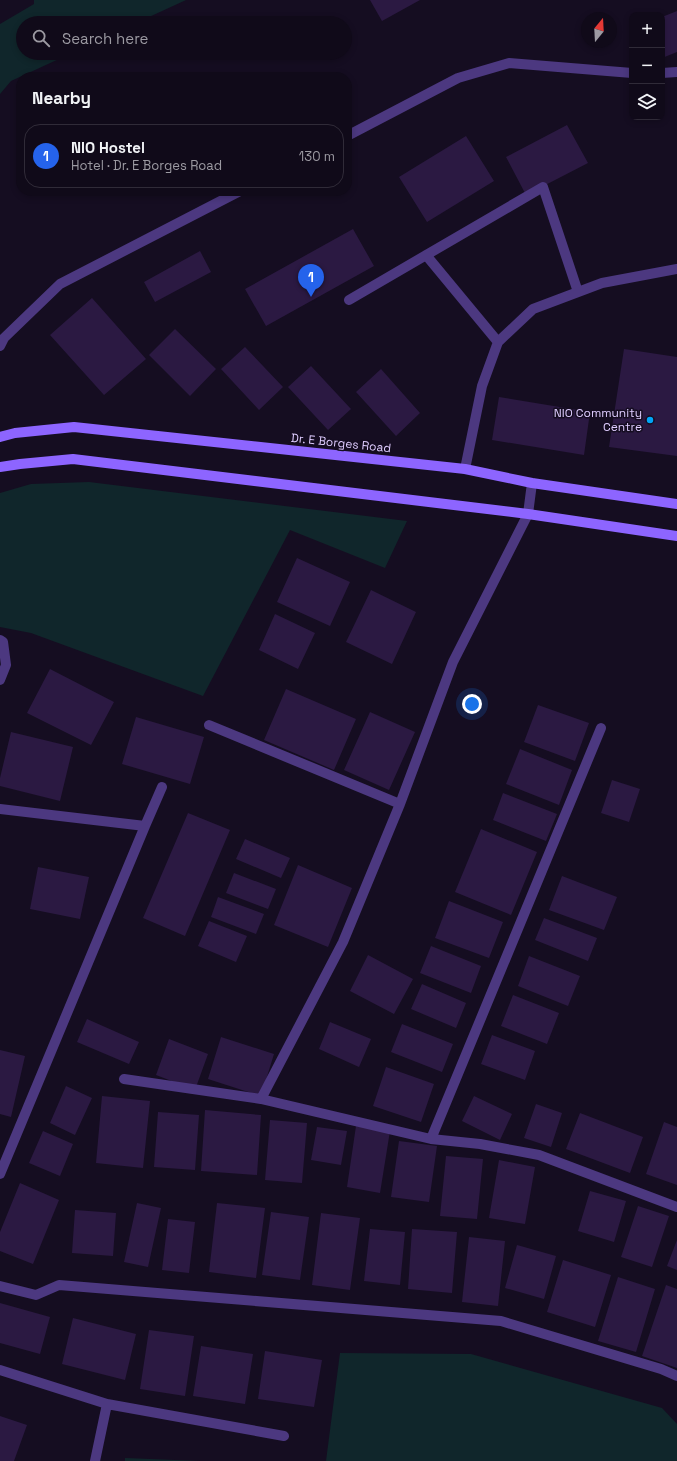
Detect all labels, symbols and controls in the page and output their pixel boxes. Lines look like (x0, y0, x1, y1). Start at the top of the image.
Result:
north arrow (581, 12, 617, 48)
map controls (629, 12, 665, 120)
button: + (629, 12, 665, 48)
search box (16, 16, 352, 60)
icon: search (30, 27, 52, 49)
text: Search here (62, 29, 148, 48)
button: − (629, 48, 665, 84)
button: layers (629, 84, 665, 120)
text: Nearby (32, 87, 91, 109)
text: NIO Hostel (71, 138, 145, 157)
text: 1 (43, 148, 49, 165)
text: 130 m (299, 148, 335, 165)
text: Hotel · Dr. E Borges Road (71, 157, 222, 174)
pin: 1 (298, 264, 324, 297)
place label: NIO Community Centre (554, 405, 642, 435)
marker: NIO Community Centre (645, 415, 655, 425)
street label: Dr. E Borges Road (290, 430, 392, 456)
your location (462, 694, 482, 714)

